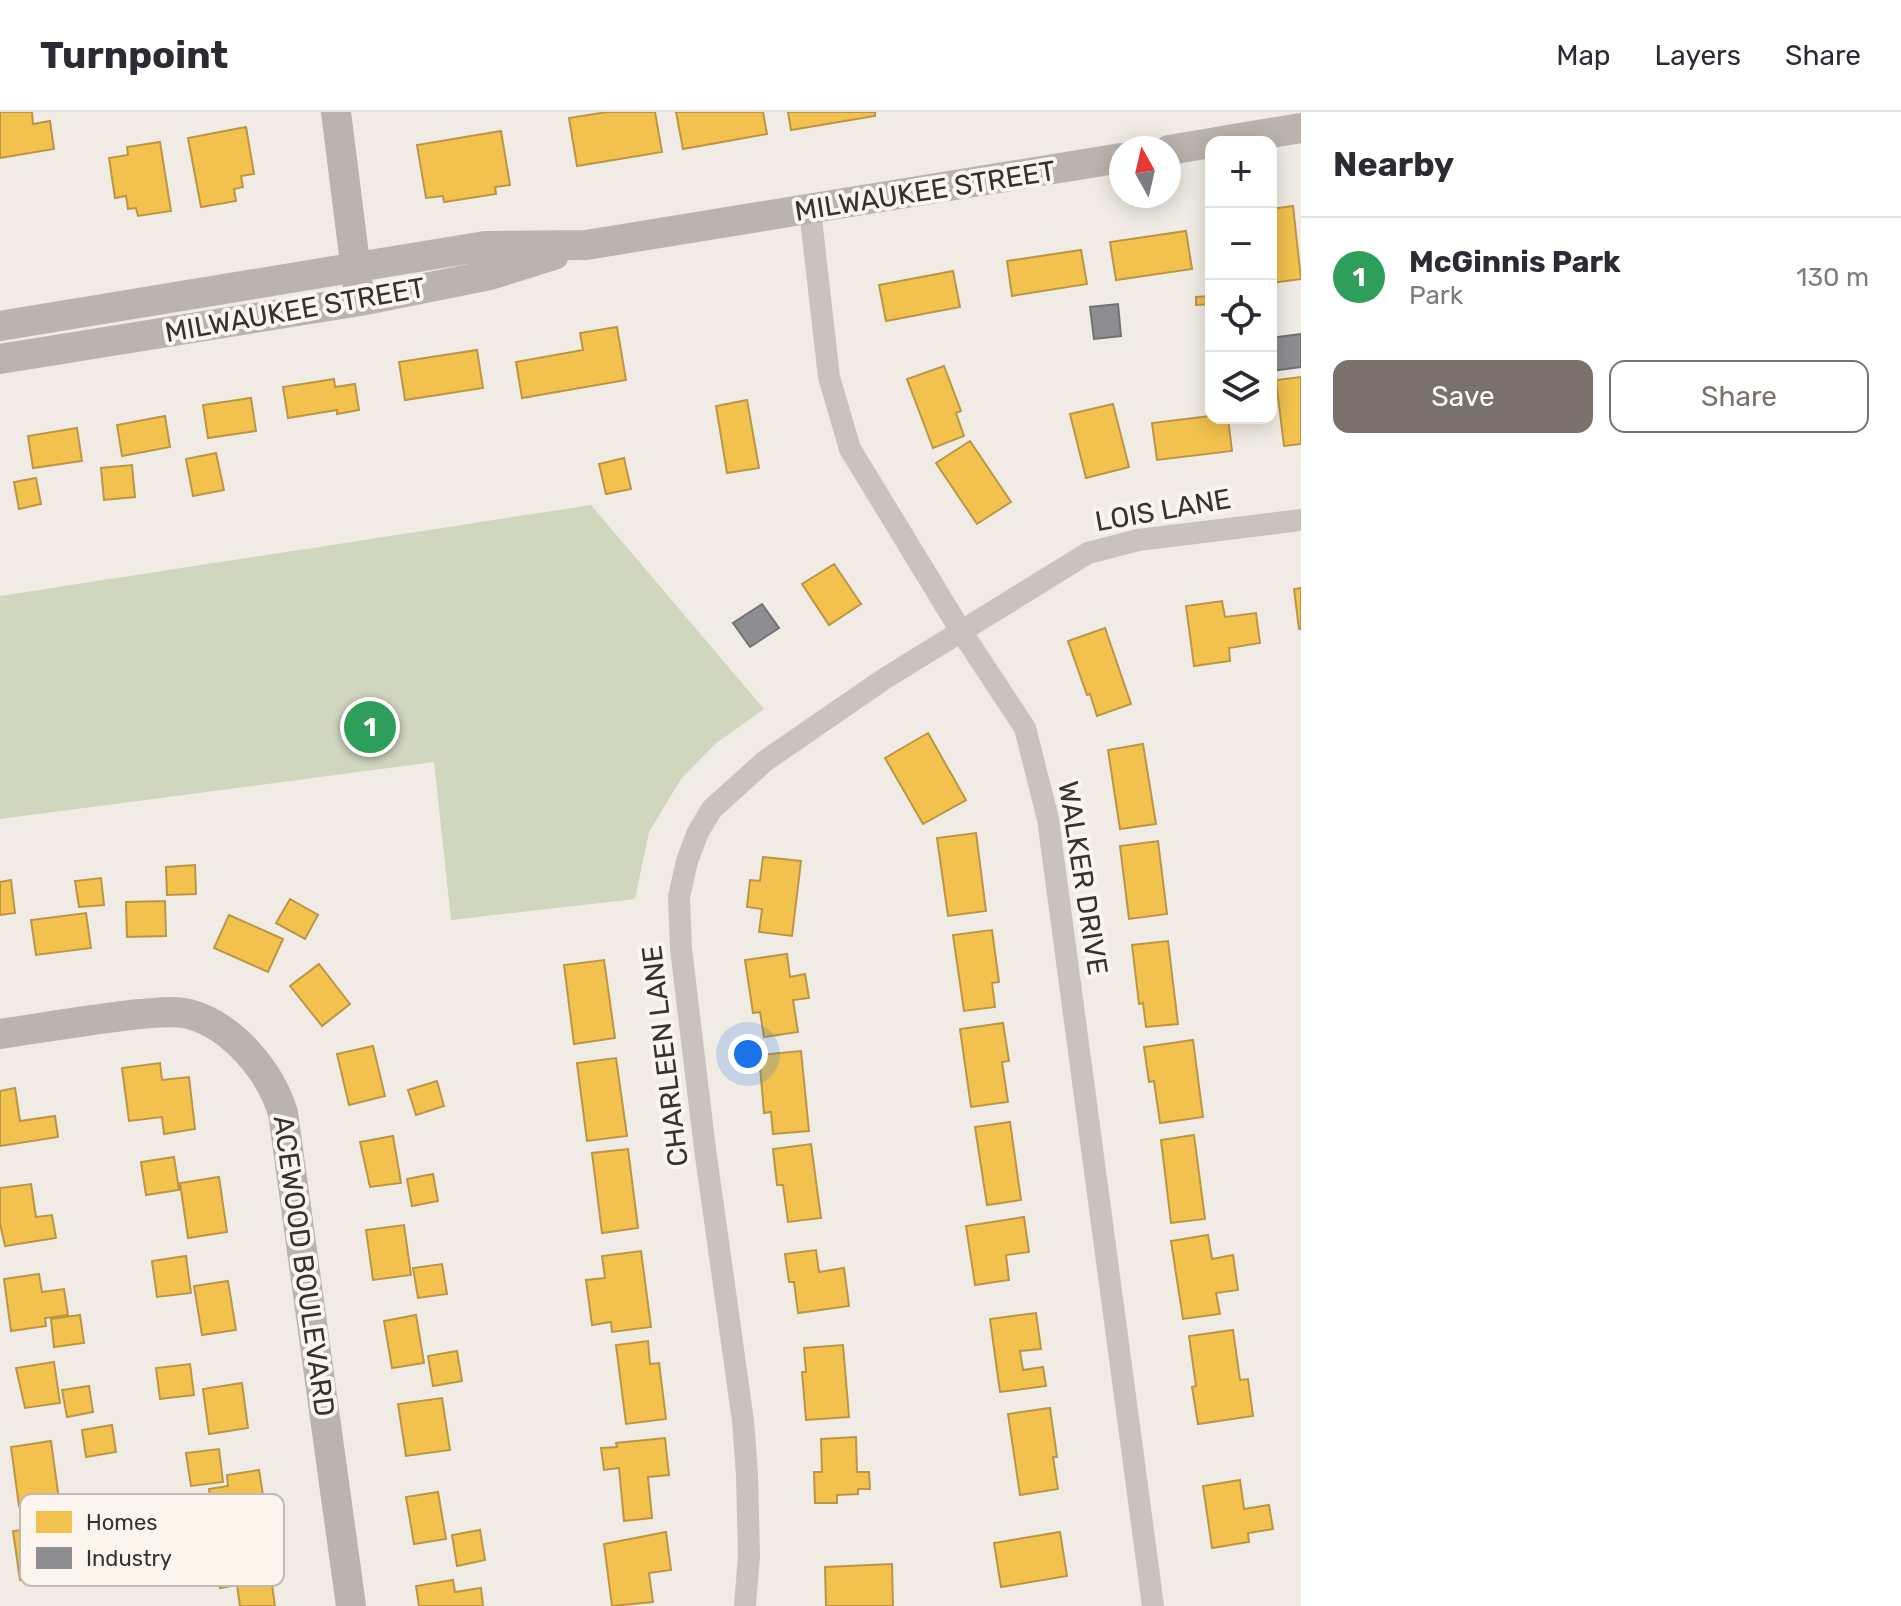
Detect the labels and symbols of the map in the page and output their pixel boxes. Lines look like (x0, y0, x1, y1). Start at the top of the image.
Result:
north arrow (1109, 136, 1181, 208)
street label: MILWAUKEE STREET (792, 154, 1058, 228)
street label: MILWAUKEE STREET (162, 271, 428, 349)
street label: LOIS LANE (1093, 482, 1233, 538)
pin: 1 (344, 697, 396, 757)
street label: WALKER DRIVE (1051, 779, 1115, 977)
street label: CHARLEEN LANE (635, 943, 695, 1169)
your location (728, 1034, 768, 1074)
street label: ACEWOOD BOULEVARD (267, 1113, 341, 1419)
legend (20, 1494, 284, 1586)
text: Homes (86, 1509, 157, 1536)
text: Industry (86, 1545, 172, 1572)

